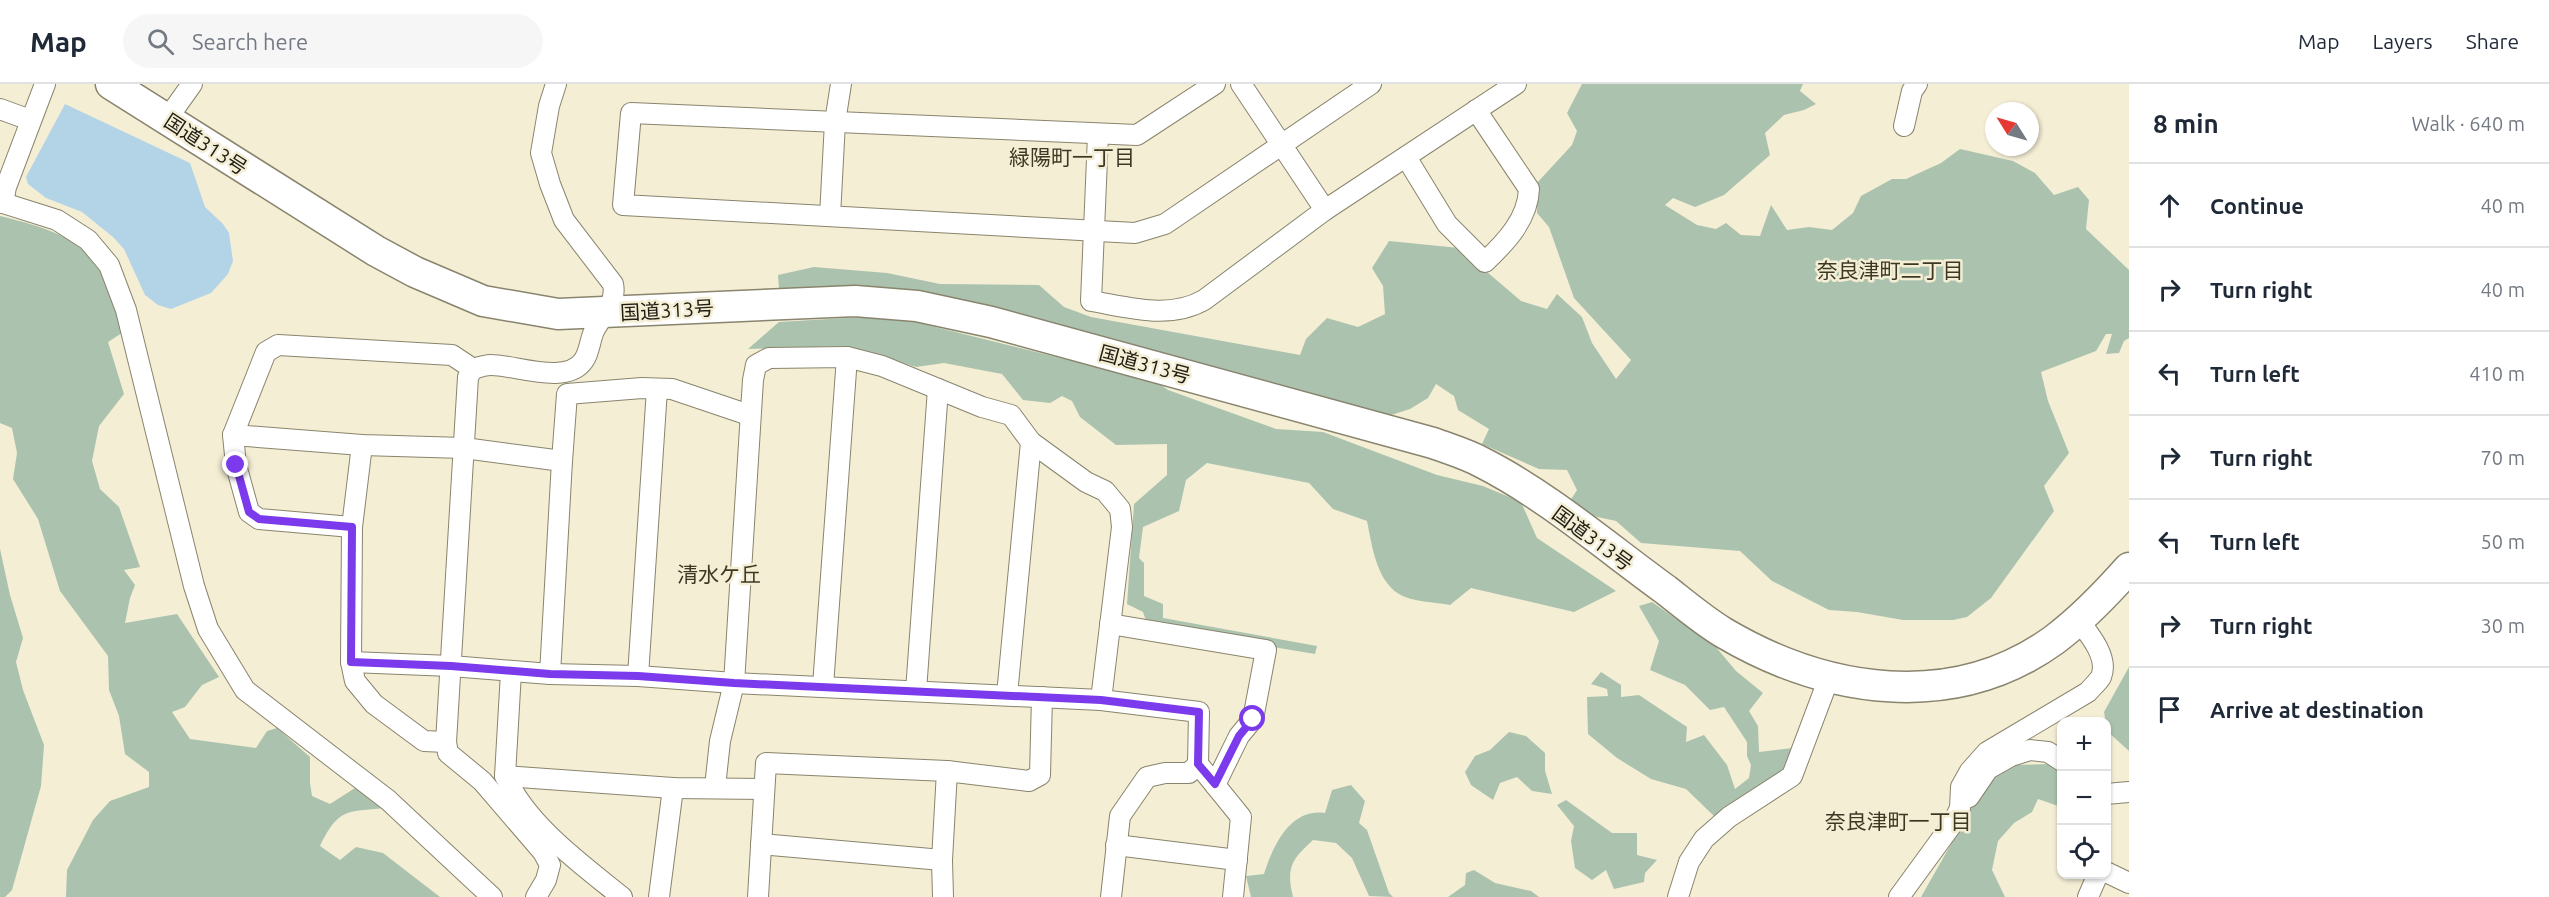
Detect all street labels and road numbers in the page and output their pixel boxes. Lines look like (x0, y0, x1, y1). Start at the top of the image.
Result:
street label: 国道313号 (160, 109, 252, 179)
street label: 国道313号 (620, 296, 714, 324)
street label: 国道313号 (1097, 341, 1193, 387)
street label: 国道313号 (1548, 501, 1638, 575)

